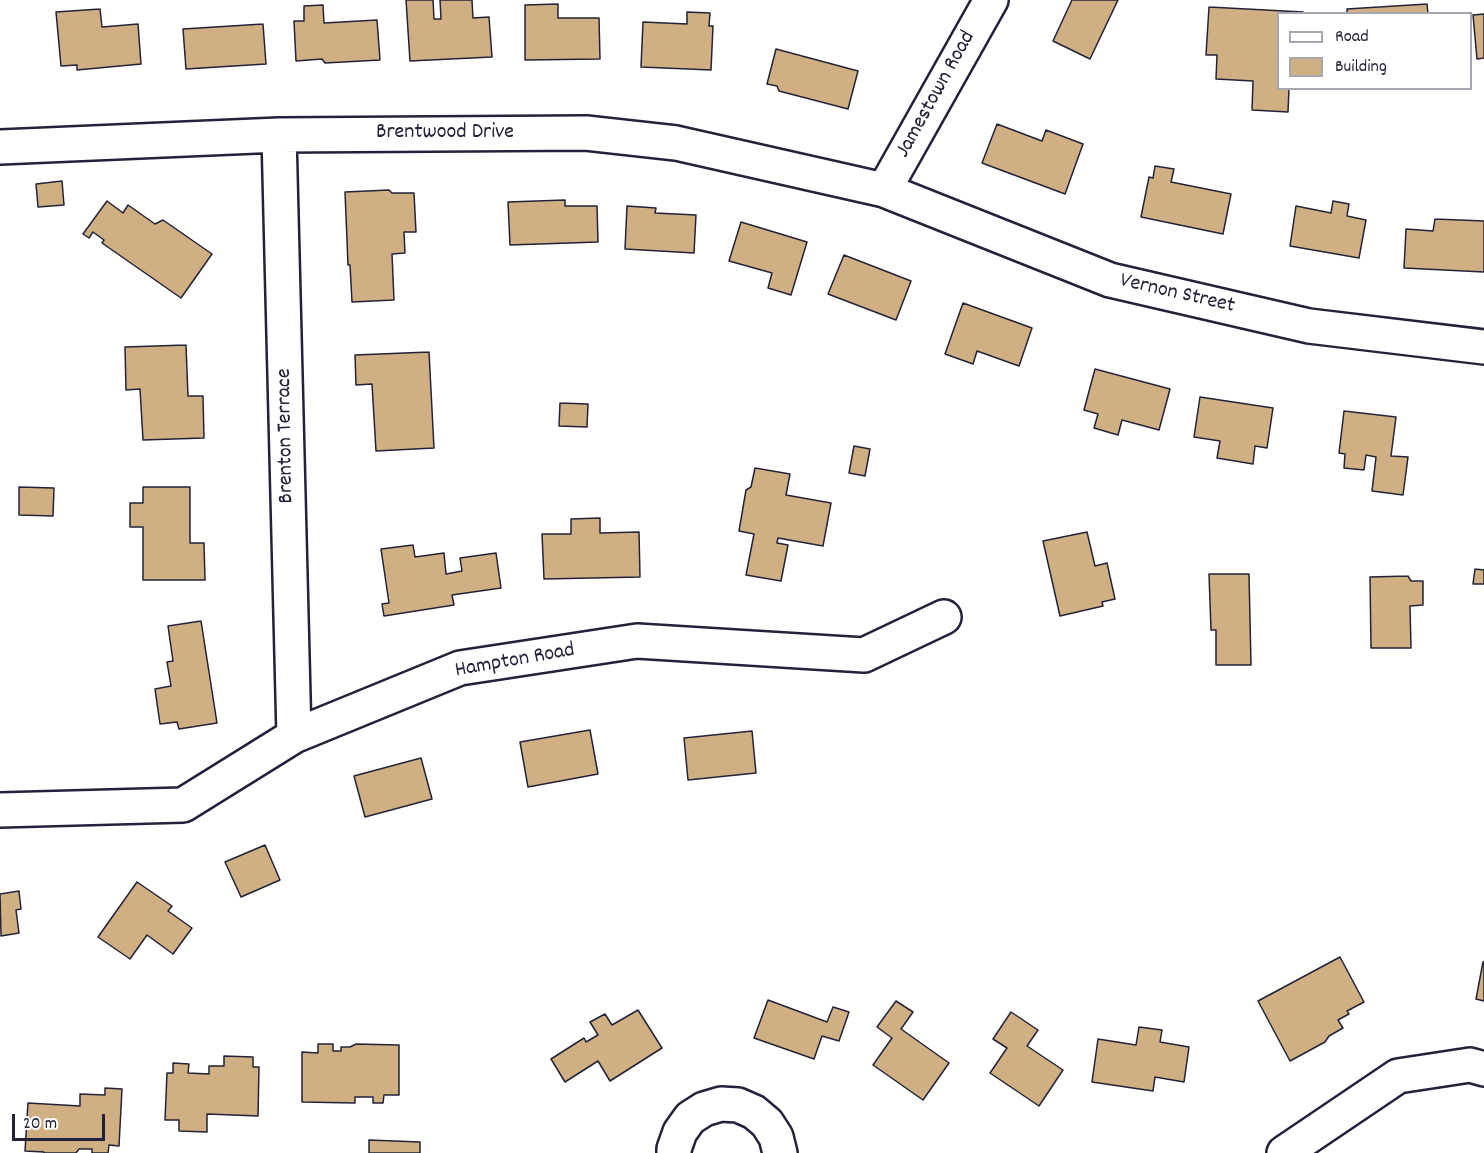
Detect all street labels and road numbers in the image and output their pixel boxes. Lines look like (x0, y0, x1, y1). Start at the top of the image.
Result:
street label: Jamestown Road (891, 27, 983, 163)
street label: Brentwood Drive (376, 121, 514, 147)
street label: Vernon Street (1117, 269, 1237, 321)
street label: Brenton Terrace (273, 368, 301, 504)
street label: Hampton Road (453, 638, 577, 686)

